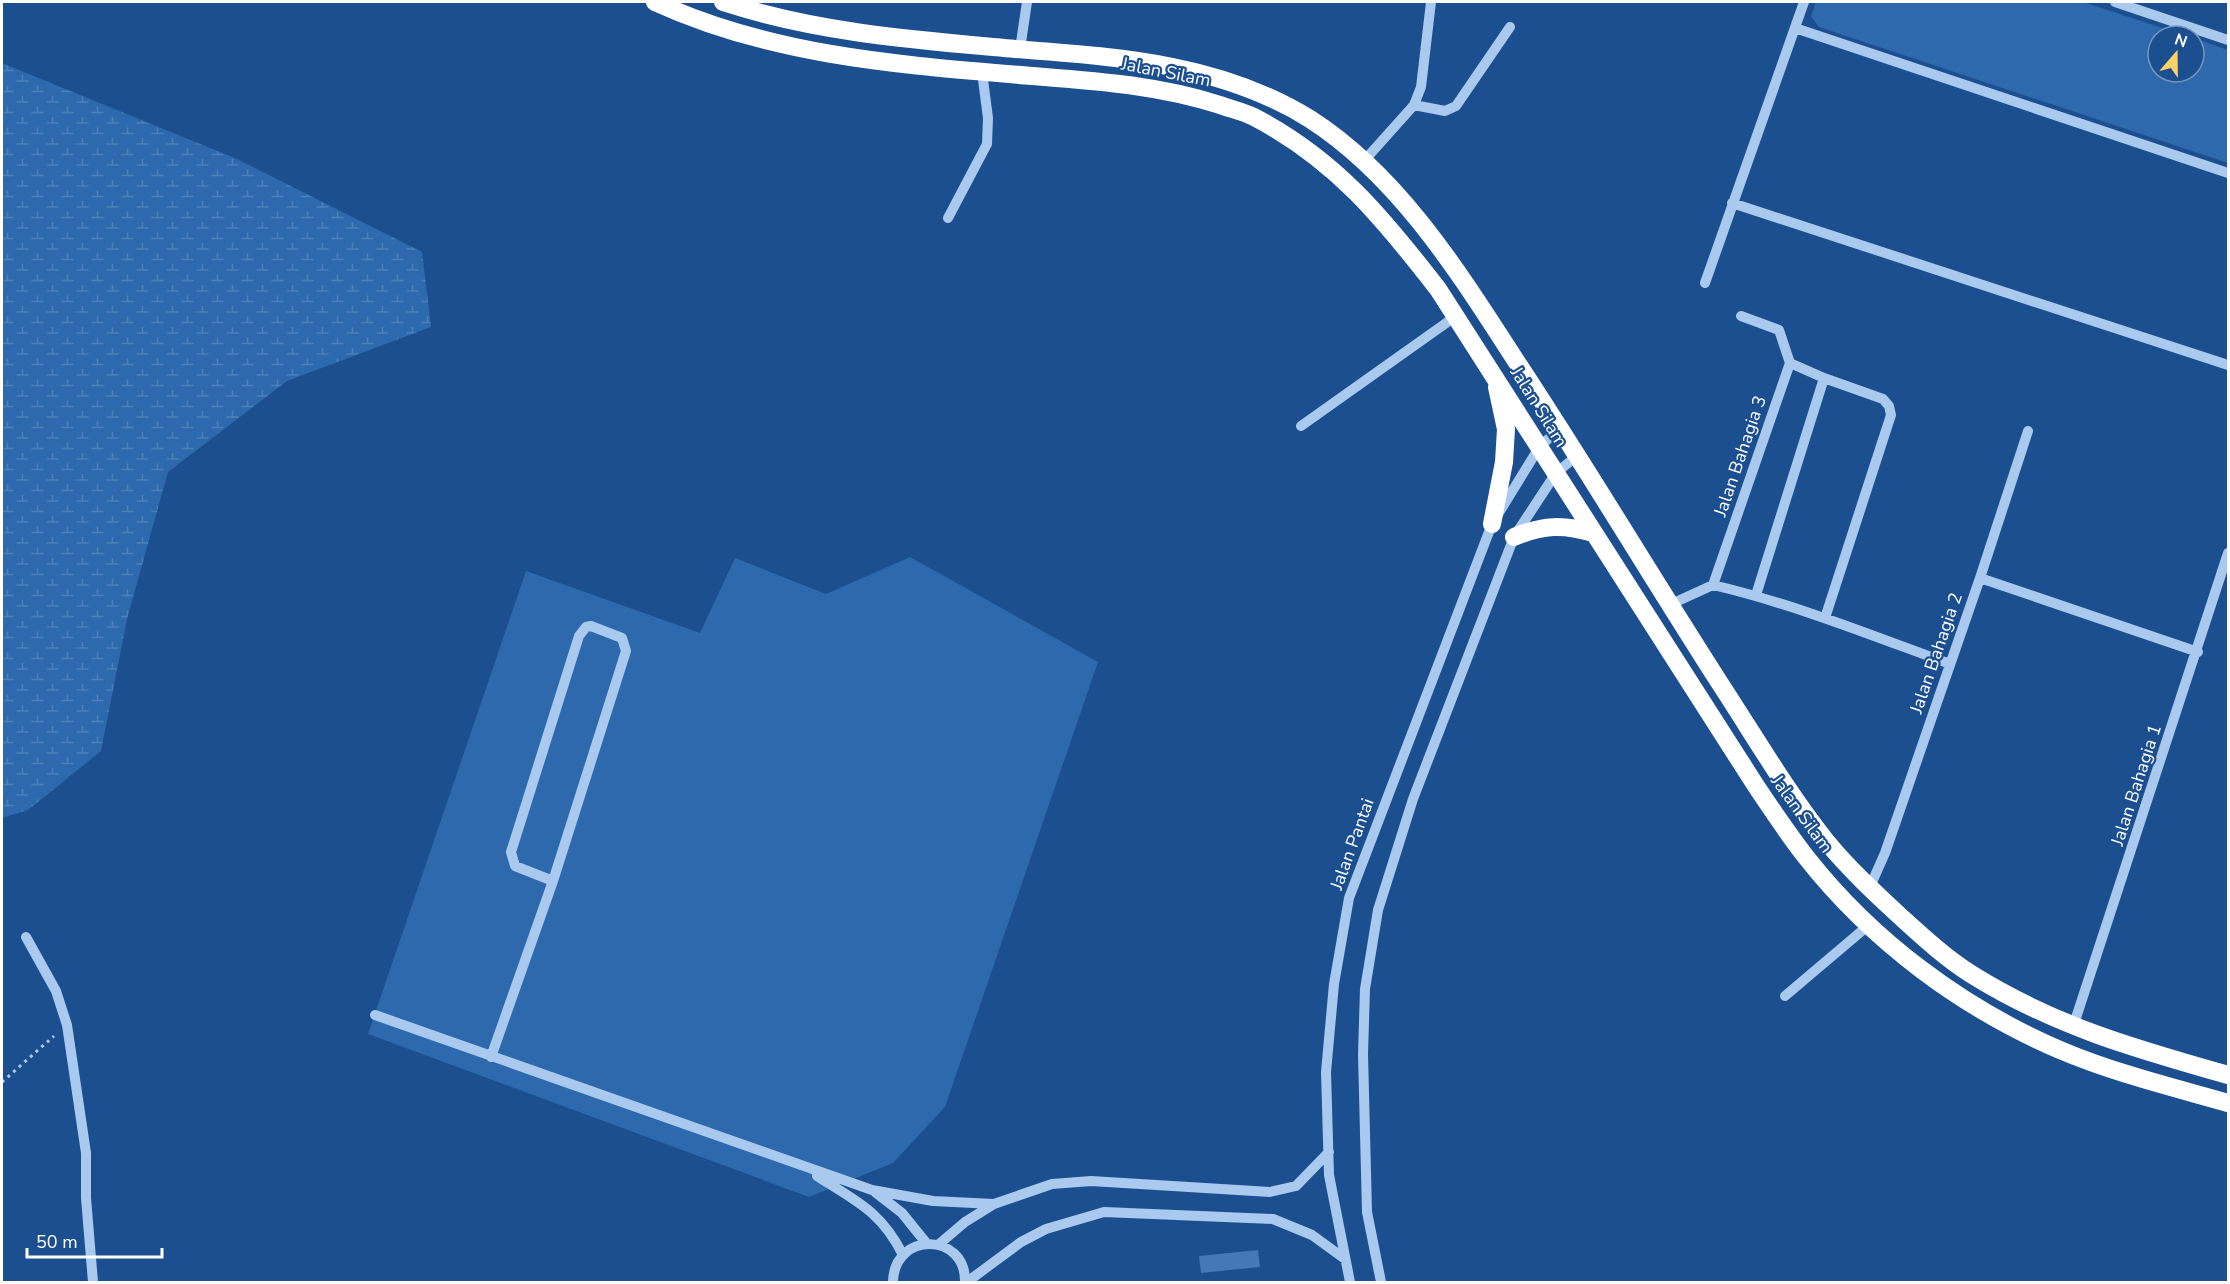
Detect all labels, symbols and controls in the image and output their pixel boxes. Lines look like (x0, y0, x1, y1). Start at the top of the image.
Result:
north arrow (2146, 24, 2206, 84)
text: N (2171, 28, 2190, 53)
street label: Jalan Silam (1118, 51, 1213, 92)
street label: Jalan Silam (1504, 361, 1573, 452)
street label: Jalan Bahagia 3 (1708, 392, 1772, 521)
street label: Jalan Bahagia 2 (1904, 589, 1968, 718)
street label: Jalan Bahagia 1 (2105, 721, 2167, 850)
street label: Jalan Silam (1765, 769, 1838, 858)
street label: Jalan Pantai (1324, 795, 1380, 894)
scale bar (27, 1221, 162, 1259)
text: 50 m (36, 1230, 78, 1254)

